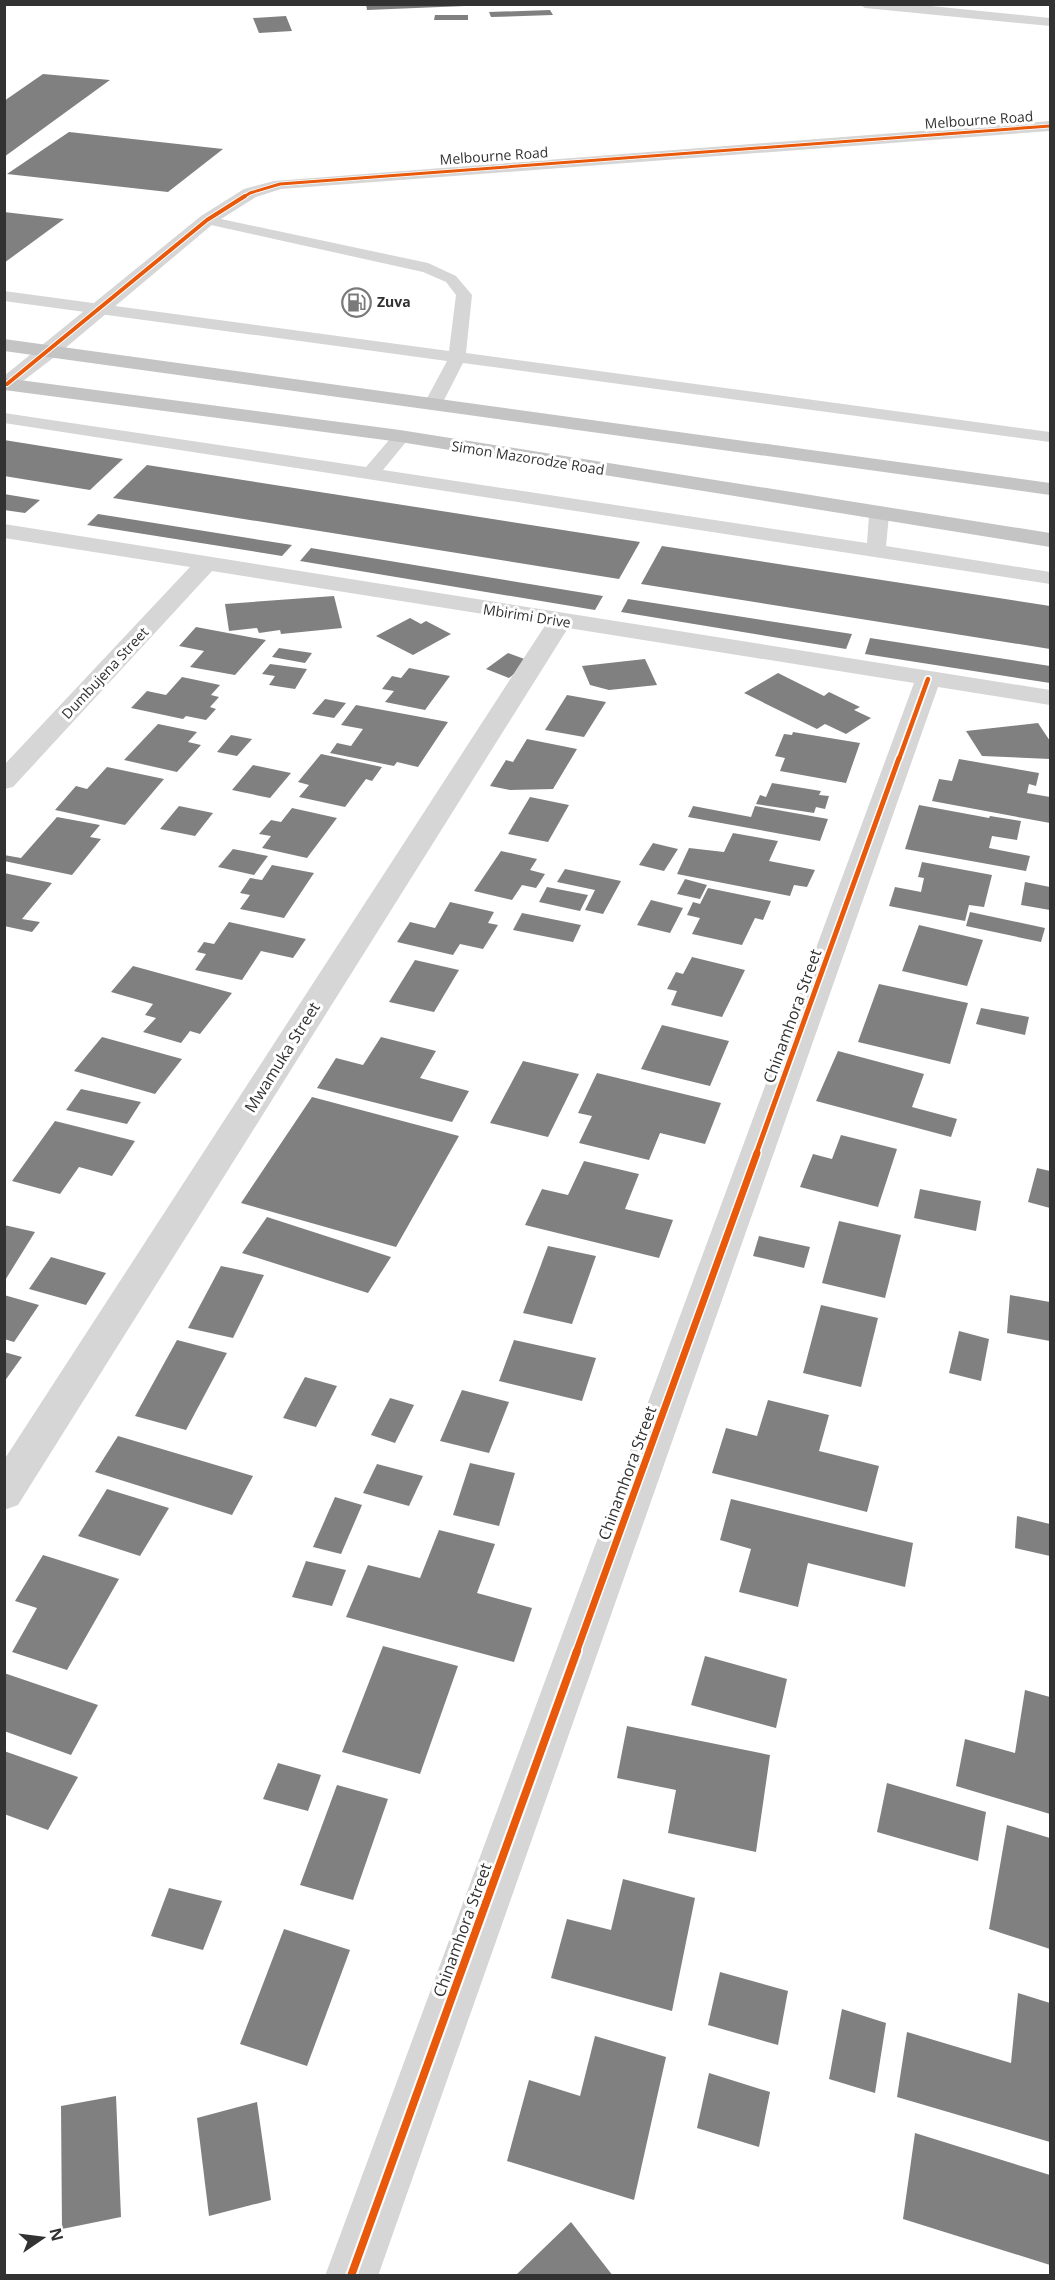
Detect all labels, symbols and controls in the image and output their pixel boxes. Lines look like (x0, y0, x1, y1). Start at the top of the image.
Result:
street label: Melbourne Road (924, 106, 1034, 133)
street label: Melbourne Road (439, 142, 549, 169)
fuel station icon: Zuva (340, 286, 372, 318)
place label: Zuva (377, 292, 411, 311)
street label: Simon Mazorodze Road (450, 436, 606, 479)
street label: Mbirimi Drive (482, 599, 572, 632)
street label: Dumbujena Street (57, 623, 152, 723)
street label: Chinamhora Street (758, 946, 827, 1086)
street label: Mwamuka Street (239, 997, 325, 1116)
street label: Chinamhora Street (593, 1403, 662, 1543)
street label: Chinamhora Street (428, 1860, 497, 2000)
north arrow (12, 2208, 72, 2268)
text: N (44, 2225, 69, 2243)

